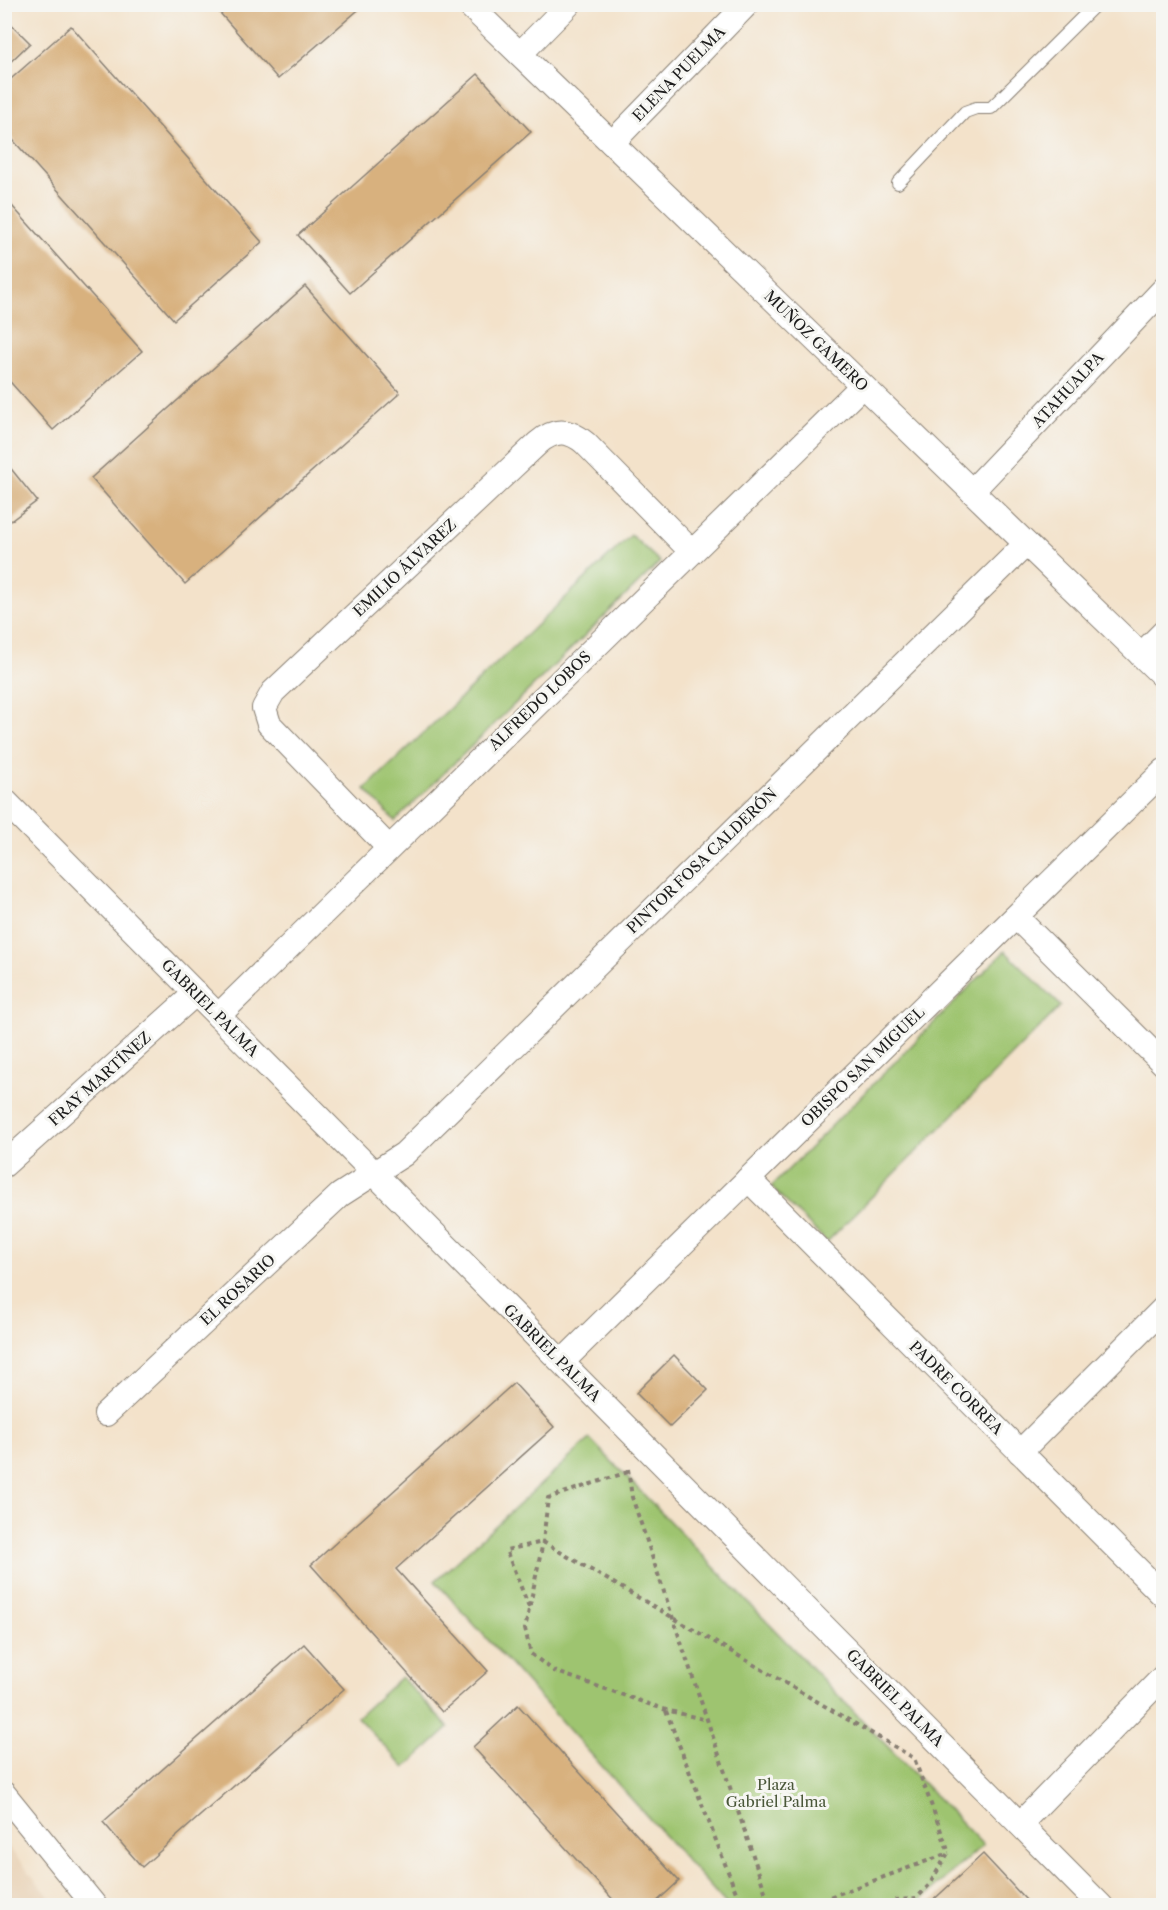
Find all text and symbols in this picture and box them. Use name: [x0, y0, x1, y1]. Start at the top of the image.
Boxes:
street label: ELENA PUELMA: [628, 21, 730, 125]
street label: MUÑOZ GAMERO: [760, 286, 872, 395]
street label: ATAHUALPA: [1027, 347, 1108, 432]
street label: EMILIO ÁLVAREZ: [349, 515, 460, 620]
street label: ALFREDO LOBOS: [484, 647, 595, 755]
street label: PINTOR FOSA CALDERÓN: [623, 784, 781, 937]
street label: GABRIEL PALMA: [158, 955, 264, 1061]
street label: OBISPO SAN MIGUEL: [797, 1003, 929, 1131]
street label: FRAY MARTÍNEZ: [44, 1028, 155, 1130]
street label: EL ROSARIO: [196, 1250, 279, 1329]
street label: GABRIEL PALMA: [500, 1300, 606, 1406]
street label: PADRE CORREA: [906, 1337, 1008, 1439]
street label: GABRIEL PALMA: [843, 1645, 949, 1751]
park label: Plaza Gabriel Palma: [726, 1775, 826, 1811]

